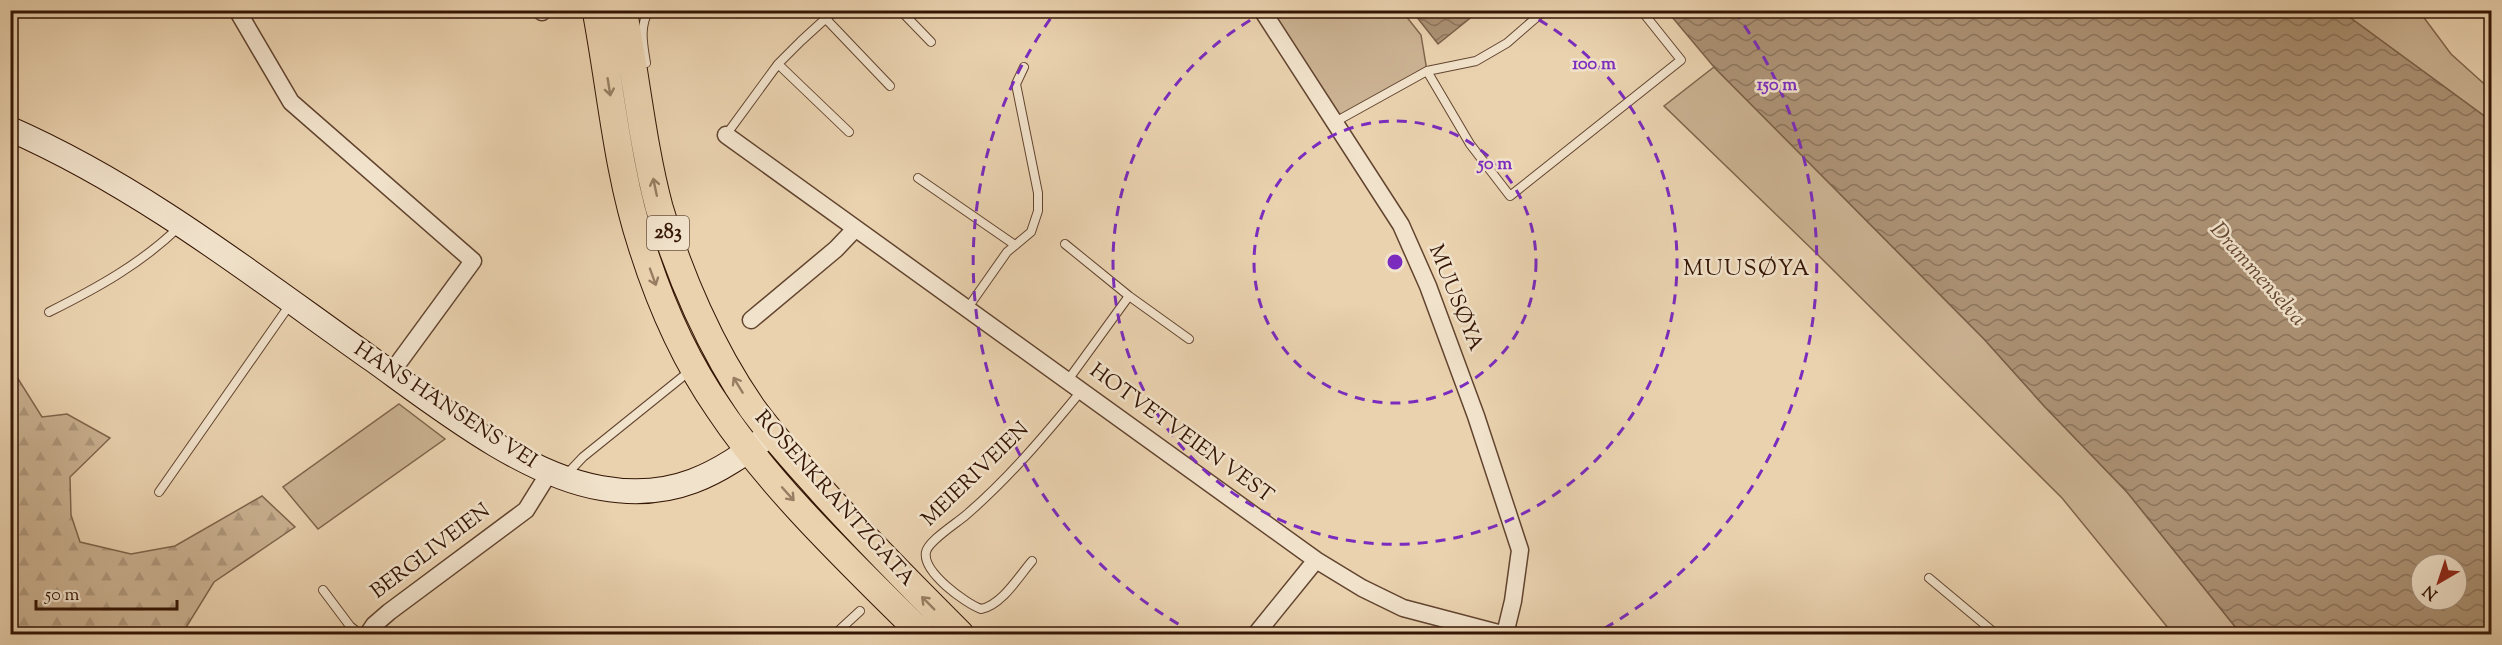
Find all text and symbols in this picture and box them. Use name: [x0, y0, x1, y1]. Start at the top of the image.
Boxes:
text: 100 m: [1572, 52, 1616, 78]
text: 150 m: [1757, 73, 1797, 99]
one-way arrow: [604, 77, 615, 97]
text: 50 m: [1476, 152, 1512, 178]
one-way arrow: [649, 177, 660, 197]
road number: 283: [647, 216, 689, 250]
water label: Drammenselva: [2201, 216, 2313, 334]
street label: MUUSØYA: [1420, 240, 1490, 356]
centre of rings: [1385, 252, 1405, 272]
district label: MUUSØYA: [1683, 254, 1811, 286]
one-way arrow: [649, 267, 660, 286]
street label: HANS HANSENS VEI: [347, 335, 543, 477]
street label: HOTVETVEIEN VEST: [1083, 357, 1279, 511]
one-way arrow: [732, 377, 744, 394]
street label: ROSENKRANTZGATA: [747, 404, 921, 594]
street label: MEIERIVEIEN: [915, 416, 1037, 534]
one-way arrow: [780, 486, 794, 501]
street label: BERGLIVEIEN: [365, 497, 497, 607]
north arrow: [2409, 552, 2469, 612]
scale bar: [36, 573, 177, 611]
text: N: [2419, 579, 2443, 605]
text: 50 m: [44, 583, 80, 609]
one-way arrow: [921, 595, 936, 610]

